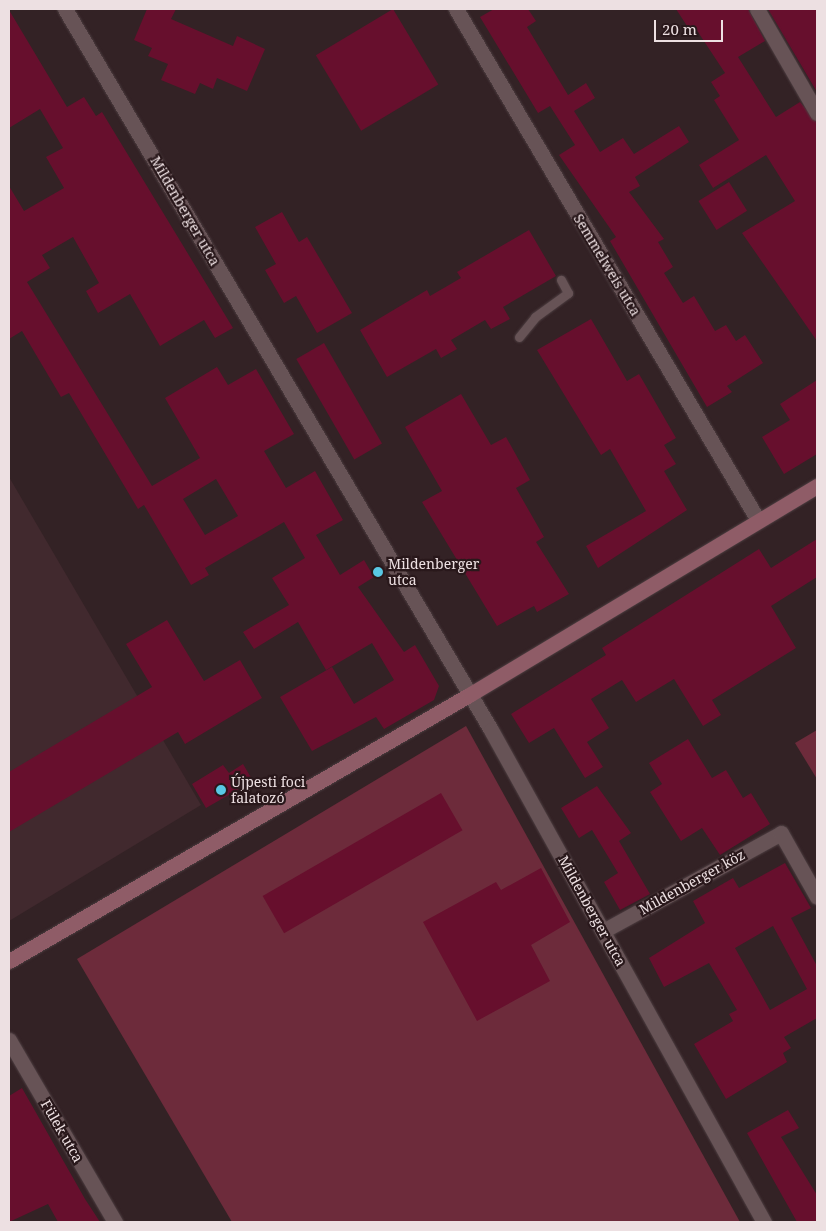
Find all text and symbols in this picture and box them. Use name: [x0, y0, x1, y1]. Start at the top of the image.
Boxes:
scale bar: [656, 10, 725, 42]
text: 20 m: [662, 19, 697, 39]
street label: Mildenberger utca: [147, 153, 223, 269]
street label: Semmelweis utca: [570, 211, 644, 319]
place label: Mildenberger utca: [388, 556, 479, 588]
marker: Mildenberger utca: [372, 566, 384, 578]
place label: Újpesti foci falatozó: [231, 774, 305, 806]
marker: Újpesti foci falatozó: [215, 784, 227, 796]
street label: Mildenberger köz: [636, 846, 748, 918]
street label: Mildenberger utca: [555, 853, 629, 969]
street label: Fülek utca: [37, 1097, 87, 1165]

